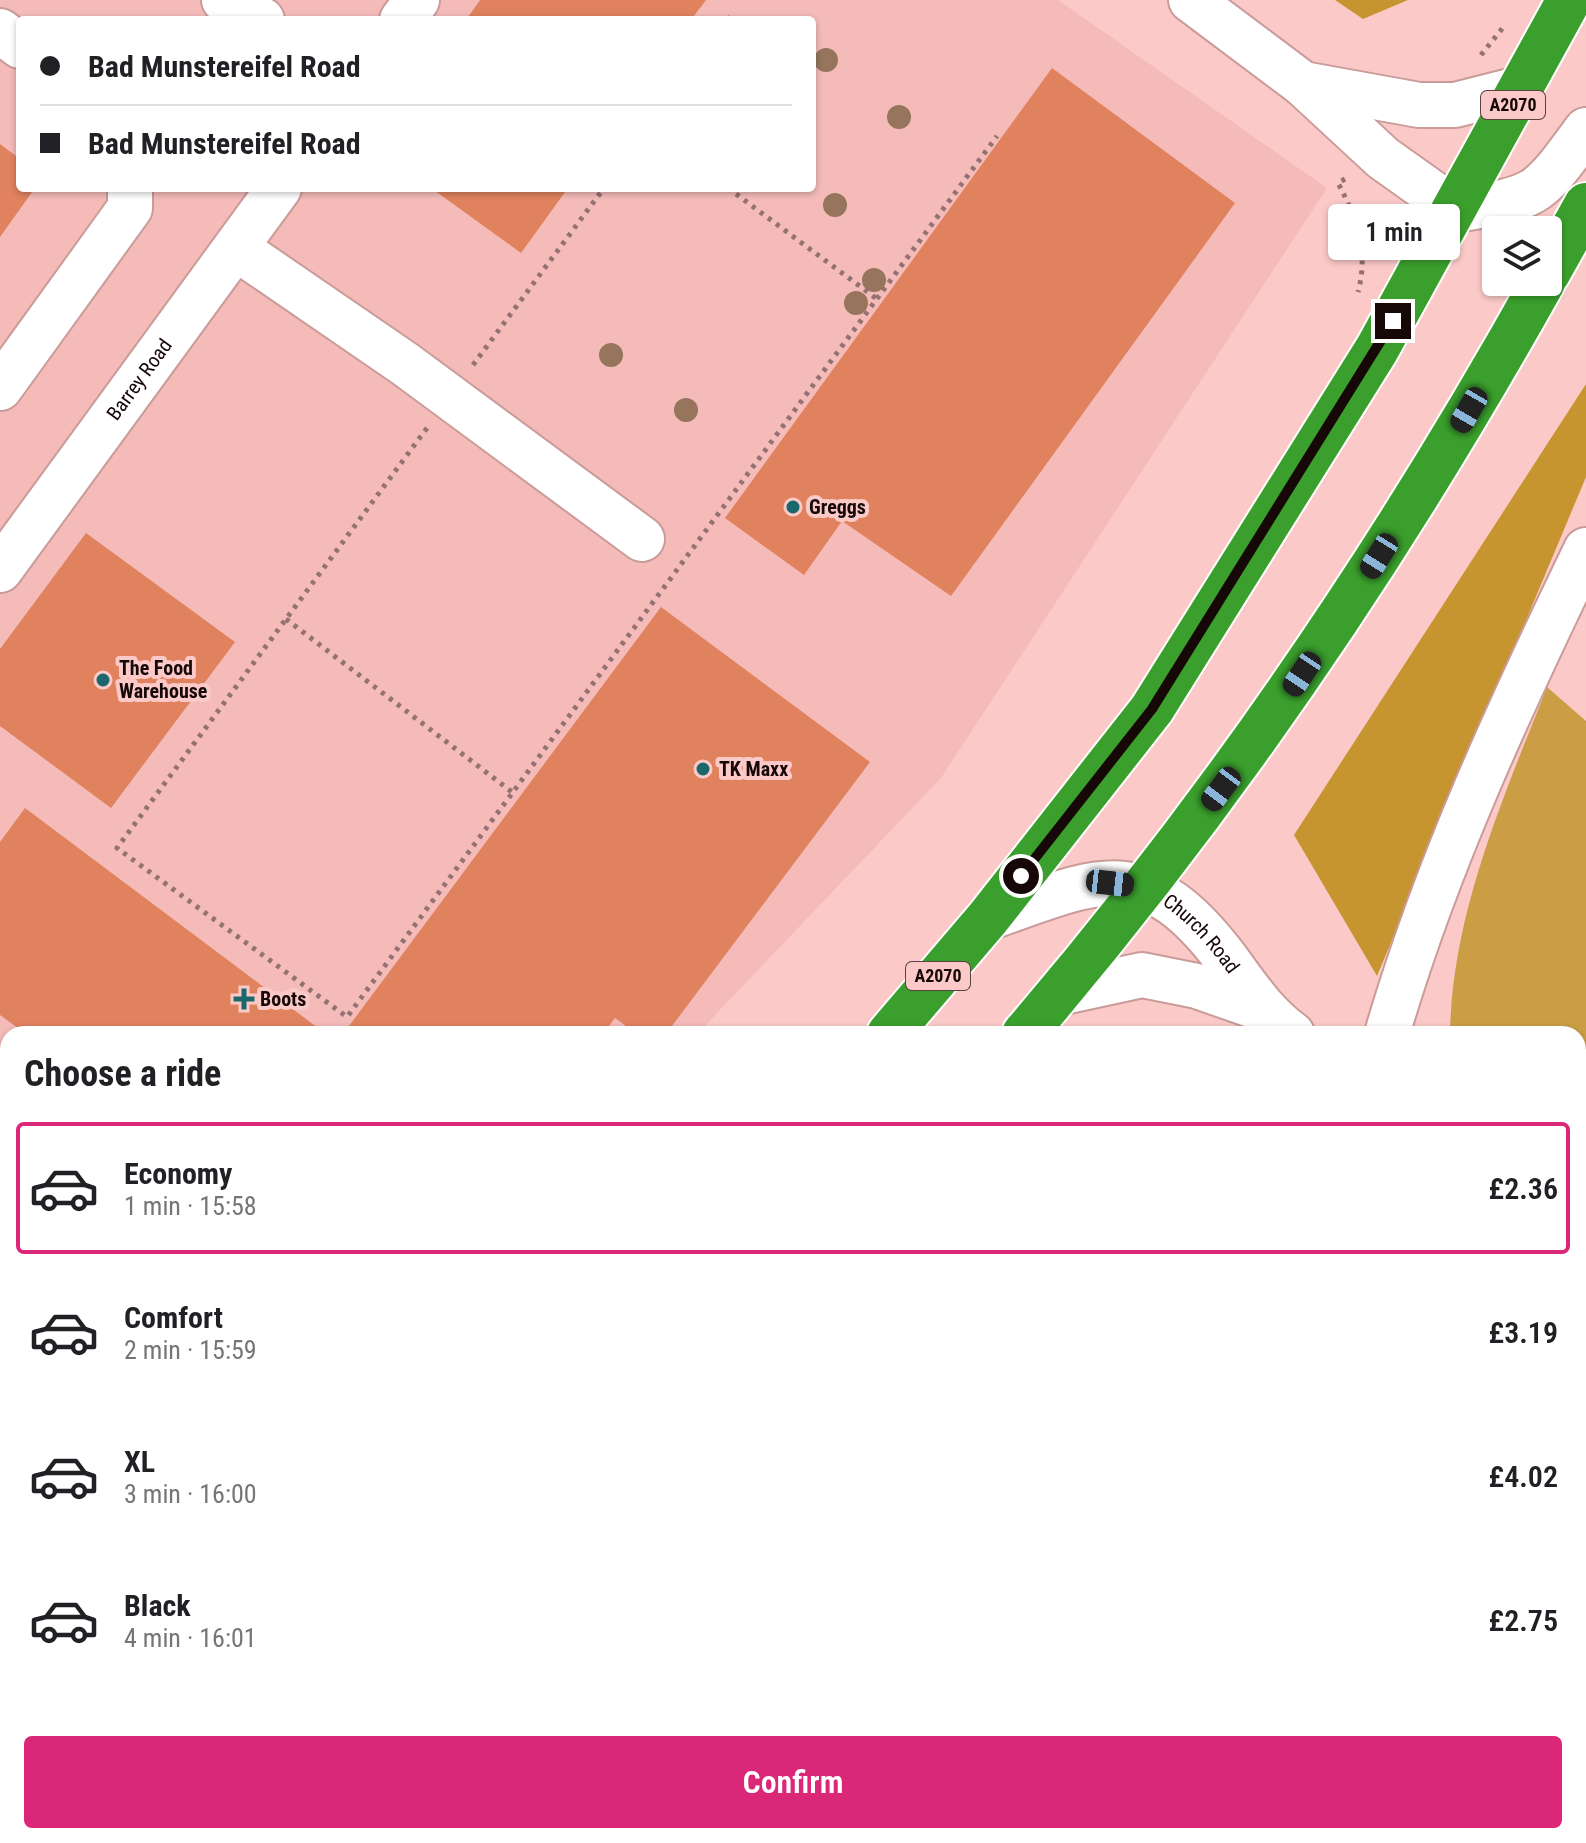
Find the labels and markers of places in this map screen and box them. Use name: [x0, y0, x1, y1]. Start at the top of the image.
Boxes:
place label: Greggs: [809, 495, 866, 519]
marker: Greggs: [784, 498, 802, 516]
place label: The Food Warehouse: [119, 656, 207, 703]
marker: The Food Warehouse: [94, 671, 112, 689]
place label: TK Maxx: [719, 757, 788, 781]
marker: TK Maxx: [694, 760, 712, 778]
place label: Boots: [260, 987, 306, 1011]
marker: Boots: [235, 990, 253, 1008]

